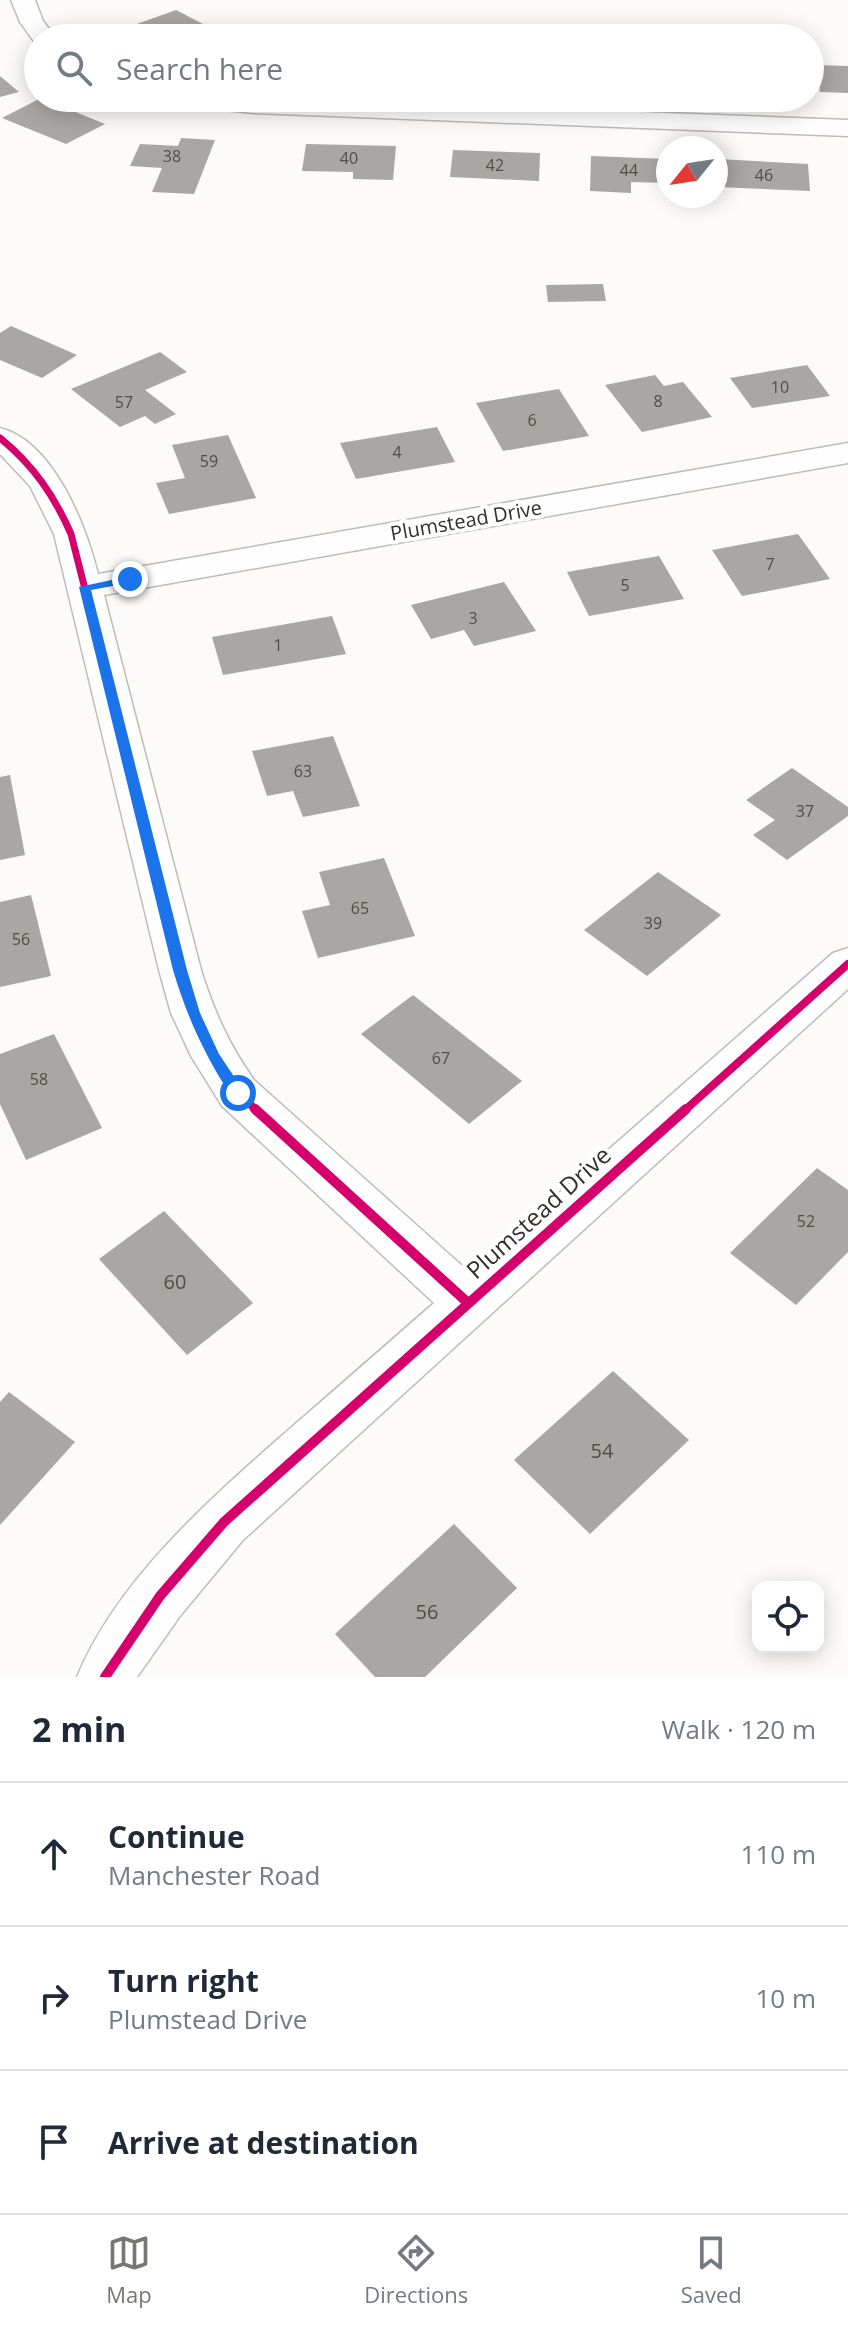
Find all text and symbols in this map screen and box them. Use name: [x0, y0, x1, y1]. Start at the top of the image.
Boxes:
search box: [24, 24, 824, 112]
icon: search: [52, 46, 96, 90]
text: Search here: [116, 48, 283, 89]
north arrow: [656, 136, 728, 208]
house number: 38: [163, 145, 181, 167]
house number: 40: [340, 147, 358, 169]
house number: 42: [486, 154, 504, 176]
house number: 44: [620, 159, 638, 181]
house number: 46: [755, 164, 773, 186]
house number: 10: [771, 376, 789, 398]
house number: 8: [653, 390, 663, 412]
house number: 57: [115, 391, 133, 413]
house number: 6: [527, 409, 537, 431]
house number: 4: [392, 441, 402, 463]
house number: 59: [200, 450, 218, 472]
street label: Plumstead Drive: [388, 493, 544, 547]
house number: 7: [765, 553, 775, 575]
route end: [112, 561, 148, 597]
house number: 5: [620, 574, 630, 596]
house number: 3: [468, 607, 478, 629]
house number: 1: [273, 634, 283, 656]
house number: 63: [294, 760, 312, 782]
house number: 37: [796, 800, 814, 822]
house number: 65: [351, 897, 369, 919]
house number: 39: [644, 912, 662, 934]
house number: 56: [12, 928, 30, 950]
house number: 67: [432, 1047, 450, 1069]
house number: 58: [30, 1068, 48, 1090]
route start: [220, 1075, 256, 1111]
street label: Plumstead Drive: [459, 1138, 617, 1286]
house number: 52: [797, 1210, 815, 1232]
house number: 60: [164, 1268, 186, 1295]
house number: 54: [591, 1437, 614, 1464]
map controls: [752, 1581, 824, 1653]
button: locate: [752, 1581, 824, 1653]
house number: 56: [416, 1598, 438, 1625]
text: 2 min: [32, 1706, 126, 1752]
text: Walk · 120 m: [662, 1711, 816, 1747]
text: Continue: [108, 1816, 245, 1857]
icon: ahead: [32, 1832, 76, 1876]
text: 110 m: [741, 1836, 816, 1872]
text: Manchester Road: [108, 1857, 320, 1893]
text: Turn right: [108, 1960, 259, 2001]
icon: right: [32, 1976, 76, 2020]
text: 10 m: [755, 1980, 816, 2016]
text: Plumstead Drive: [108, 2001, 307, 2037]
icon: arrive: [32, 2120, 76, 2164]
text: Arrive at destination: [108, 2122, 419, 2163]
tab: Map: [106, 2231, 152, 2309]
tab: Directions: [364, 2231, 468, 2309]
tab: Saved: [681, 2231, 742, 2309]

